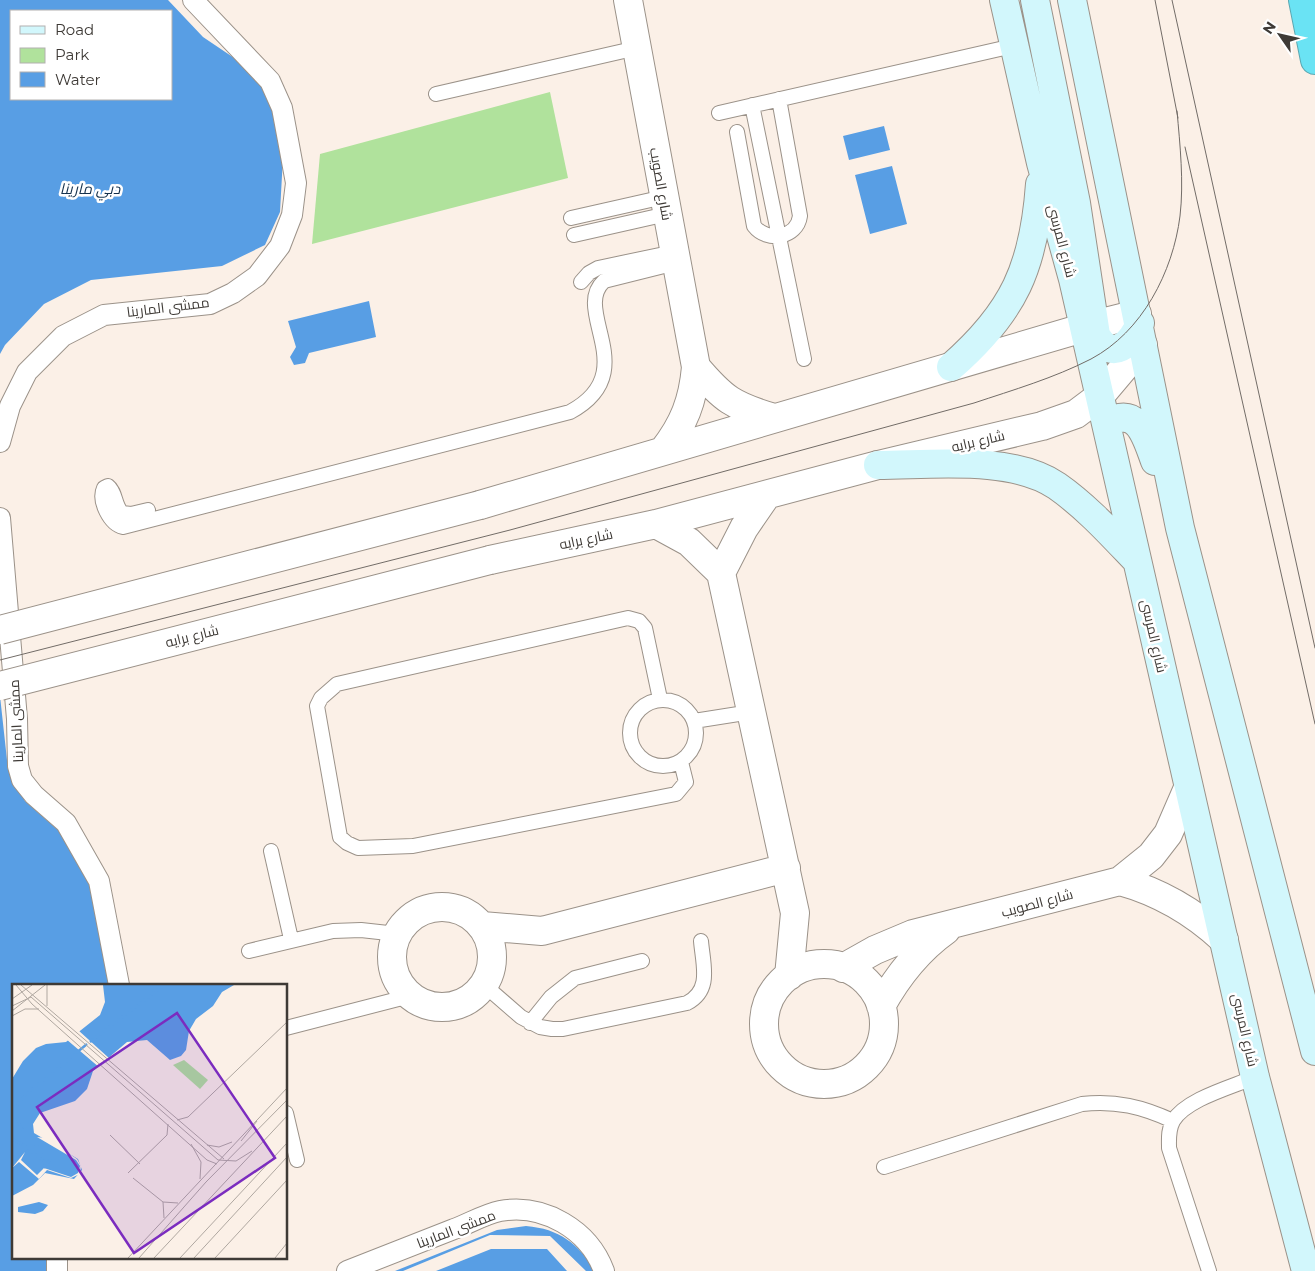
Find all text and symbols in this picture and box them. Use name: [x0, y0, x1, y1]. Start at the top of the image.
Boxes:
legend: [10, 10, 172, 100]
north arrow: [1255, 10, 1305, 60]
text: N: [1259, 18, 1280, 37]
text: Road: [55, 20, 94, 39]
text: Park: [55, 45, 89, 64]
text: Water: [55, 70, 101, 89]
street label: شارع الصويب: [646, 146, 676, 222]
water label: دبي مارينا: [60, 179, 121, 201]
street label: شارع المرسى: [1044, 203, 1080, 279]
street label: ممشى المارينا: [126, 293, 210, 321]
street label: شارع برايه: [950, 426, 1006, 456]
street label: شارع برايه: [558, 525, 614, 553]
street label: شارع المرسى: [1137, 598, 1171, 674]
street label: شارع برايه: [163, 621, 221, 651]
street label: ممشى المارينا: [5, 679, 27, 763]
street label: شارع الصويب: [999, 885, 1075, 921]
inset map: [12, 984, 288, 1258]
street label: شارع المرسى: [1228, 992, 1262, 1068]
street label: ممشى المارينا: [414, 1206, 498, 1252]

